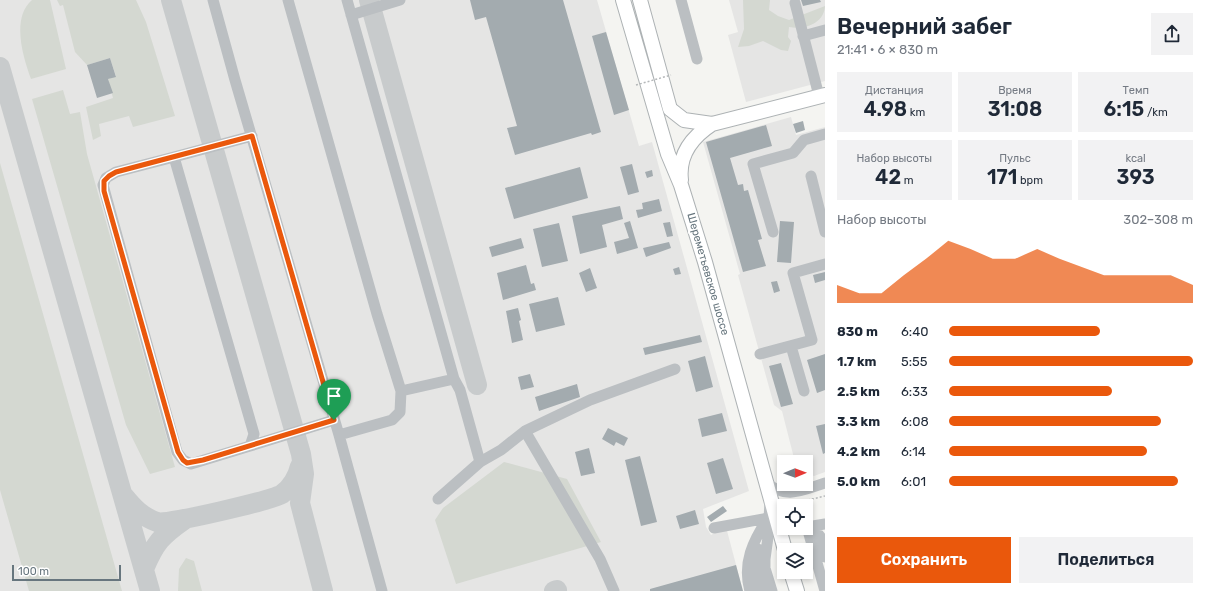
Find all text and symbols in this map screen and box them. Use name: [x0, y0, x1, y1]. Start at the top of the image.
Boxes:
text: Вечерний забег: [837, 13, 1012, 40]
button: share: [1151, 13, 1193, 55]
text: 21:41 · 6 × 830 m: [837, 42, 938, 57]
text: Дистанция: [865, 84, 924, 97]
text: Время: [998, 84, 1032, 97]
text: Темп: [1122, 84, 1149, 97]
text: 4.98: [863, 97, 907, 121]
text: 31:08: [988, 97, 1042, 121]
text: 6:15: [1104, 97, 1144, 121]
text: km: [907, 106, 925, 119]
text: /km: [1144, 106, 1168, 119]
text: Набор высоты: [857, 152, 932, 165]
text: Пульс: [999, 152, 1031, 165]
text: kcal: [1126, 152, 1146, 165]
text: 42: [875, 165, 901, 189]
text: 171: [987, 165, 1017, 189]
text: 393: [1117, 165, 1155, 189]
text: m: [901, 174, 914, 187]
text: bpm: [1017, 174, 1043, 187]
street label: Шереметьевское шоссе: [684, 211, 732, 337]
text: Набор высоты: [837, 212, 926, 227]
text: 302–308 m: [1123, 212, 1193, 227]
text: 830 m: [837, 324, 878, 339]
text: 6:40: [901, 324, 929, 339]
text: 1.7 km: [837, 354, 877, 369]
text: 5:55: [901, 354, 928, 369]
pin: [317, 379, 351, 420]
text: 2.5 km: [837, 384, 880, 399]
text: 6:33: [901, 384, 928, 399]
icon: arrive: [323, 385, 345, 407]
text: 3.3 km: [837, 414, 880, 429]
text: 6:08: [901, 414, 929, 429]
text: 4.2 km: [837, 444, 880, 459]
text: 6:14: [901, 444, 926, 459]
north arrow: [777, 455, 813, 491]
map controls: [777, 455, 813, 579]
text: 5.0 km: [837, 474, 880, 489]
text: 6:01: [901, 474, 926, 489]
button: locate: [777, 499, 813, 535]
button: Сохранить: [837, 537, 1011, 583]
button: Поделиться: [1019, 537, 1193, 583]
button: layers: [777, 543, 813, 579]
scale bar: [12, 563, 121, 582]
text: 100 m: [18, 565, 49, 578]

